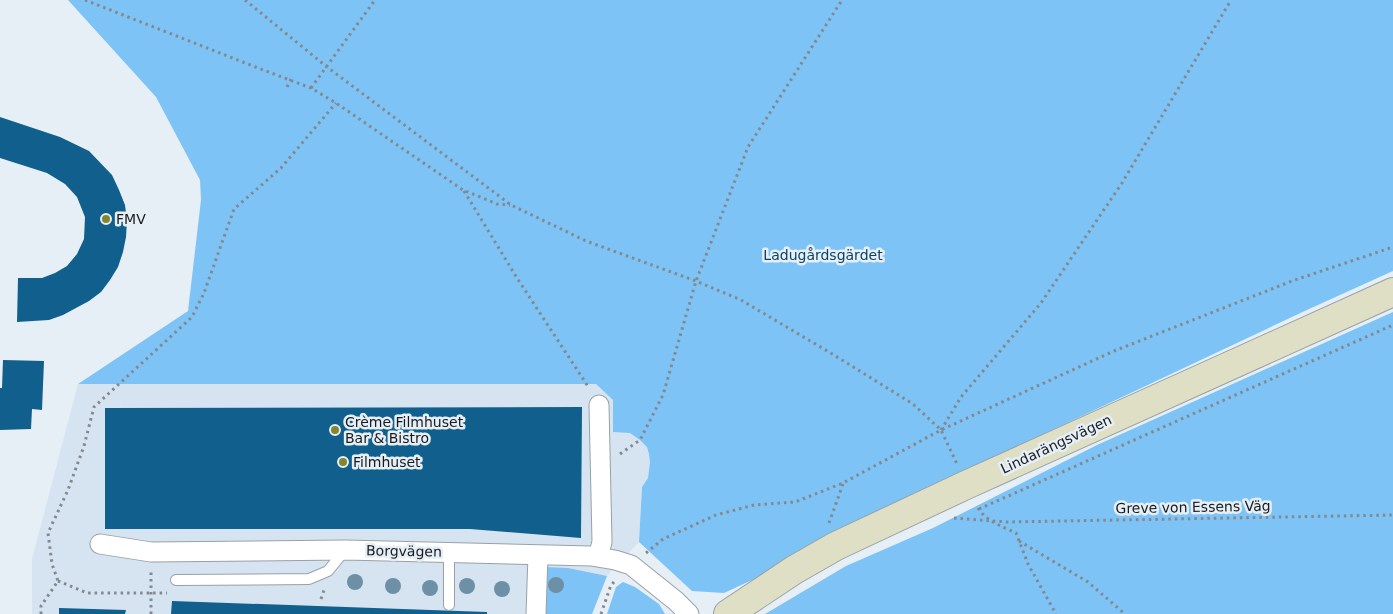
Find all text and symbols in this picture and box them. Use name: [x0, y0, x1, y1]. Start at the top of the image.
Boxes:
place label: FMV: [116, 211, 146, 227]
marker: FMV: [100, 213, 112, 225]
park label: Ladugårdsgärdet: [763, 247, 883, 263]
street label: Lindarängsvägen: [998, 411, 1114, 477]
place label: Crème Filmhuset Bar & Bistro: [345, 414, 464, 446]
marker: Crème Filmhuset Bar & Bistro: [329, 424, 341, 436]
place label: Filmhuset: [353, 454, 421, 470]
marker: Filmhuset: [337, 456, 349, 468]
street label: Greve von Essens Väg: [1115, 498, 1271, 516]
street label: Borgvägen: [366, 542, 442, 560]

